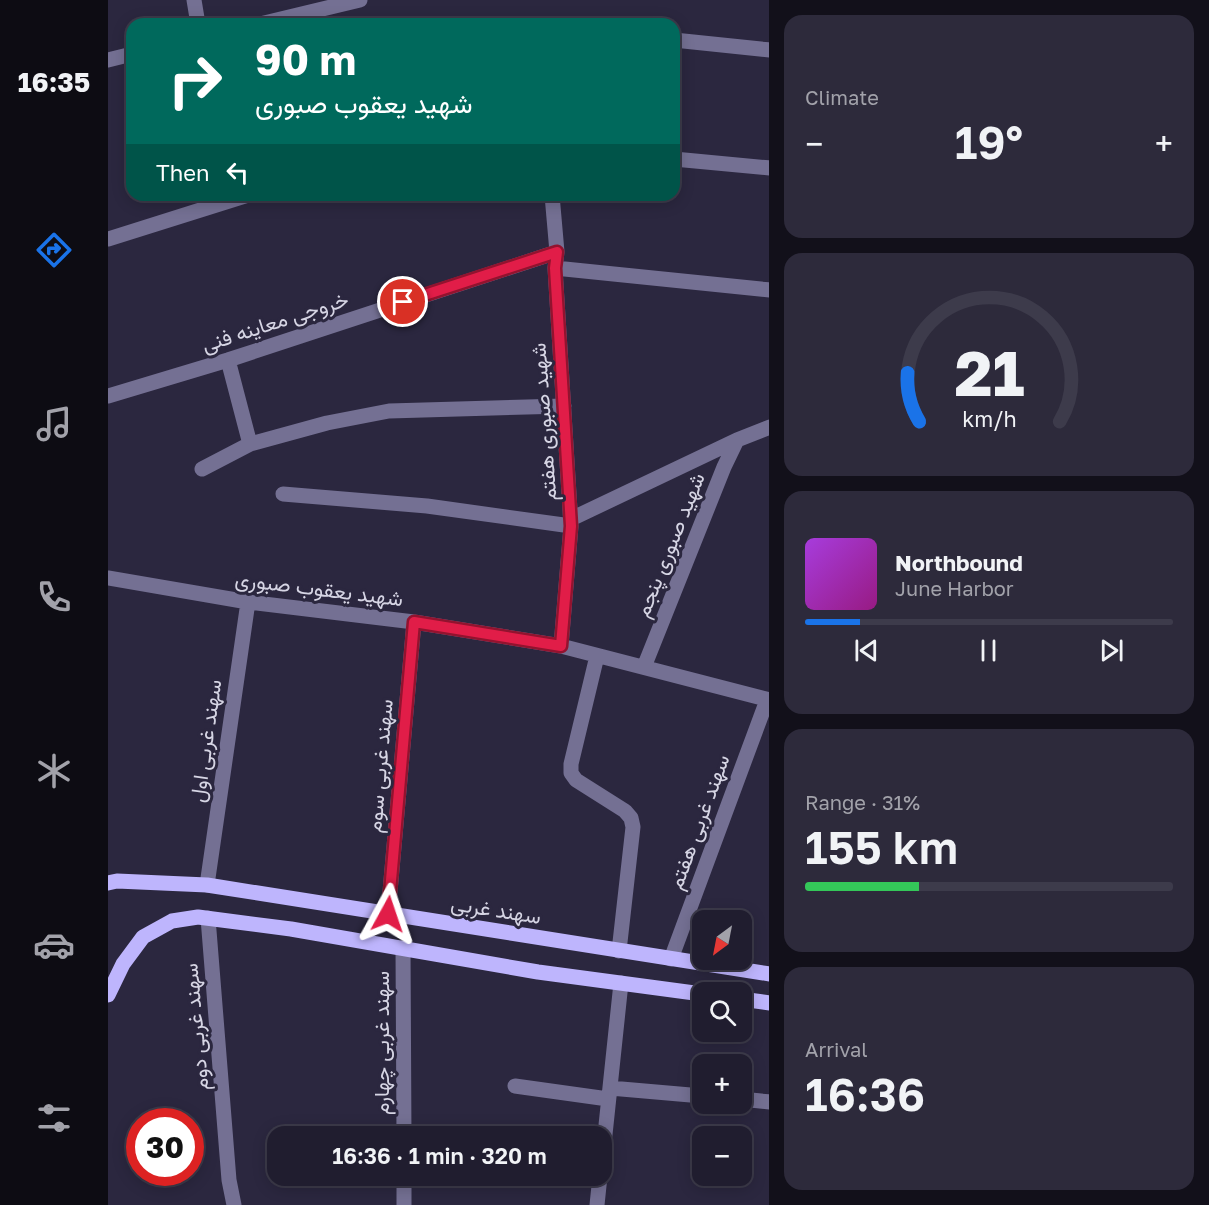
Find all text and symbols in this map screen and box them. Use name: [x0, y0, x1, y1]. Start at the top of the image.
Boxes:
text: 90 m: [255, 34, 356, 84]
icon: right: [156, 42, 234, 120]
text: 16:35: [18, 66, 90, 98]
text: Climate: [805, 85, 879, 109]
text: شهید یعقوب صبوری: [255, 87, 473, 119]
text: 19°: [955, 115, 1023, 169]
text: −: [805, 124, 823, 163]
text: +: [1155, 124, 1173, 163]
icon: left: [221, 156, 254, 189]
text: Then: [156, 159, 209, 186]
icon: directions: [33, 229, 75, 271]
pin: [377, 276, 428, 327]
street label: خروجی معاینه فنی: [198, 285, 352, 358]
icon: arrive: [386, 285, 419, 318]
text: 21: [954, 335, 1024, 410]
street label: شهید صبوری هفتم: [525, 342, 563, 502]
icon: music: [33, 403, 75, 445]
text: km/h: [962, 406, 1016, 432]
street label: شهید صبوری پنجم: [628, 468, 712, 622]
text: Northbound: [895, 549, 1023, 576]
street label: شهید یعقوب صبوری: [233, 565, 405, 612]
icon: phone: [33, 576, 75, 618]
text: June Harbor: [895, 576, 1014, 600]
icon: previous: [850, 634, 883, 667]
icon: pause: [972, 634, 1005, 667]
icon: next: [1095, 634, 1128, 667]
street label: سهند غربی اول: [184, 678, 227, 804]
street label: سهند غربی سوم: [360, 698, 400, 834]
icon: climate: [33, 750, 75, 792]
street label: سهند غربی هفتم: [662, 751, 736, 893]
text: Range · 31%: [805, 790, 920, 814]
text: 155 km: [805, 820, 958, 874]
position arrow: [356, 882, 420, 946]
street label: سهند غربی: [449, 889, 543, 930]
north arrow: [692, 910, 752, 970]
map controls: [692, 910, 752, 1186]
icon: car: [33, 924, 75, 966]
street label: سهند غربی دوم: [176, 962, 216, 1092]
street label: سهند غربی چهارم: [368, 971, 396, 1115]
button: search: [692, 982, 752, 1042]
text: Arrival: [805, 1037, 868, 1061]
button: +: [692, 1054, 752, 1114]
text: 16:36: [805, 1067, 925, 1121]
icon: filters: [33, 1097, 75, 1139]
speed limit sign: 30: [126, 1108, 204, 1186]
button: −: [692, 1126, 752, 1186]
text: 16:36 · 1 min · 320 m: [332, 1142, 547, 1169]

